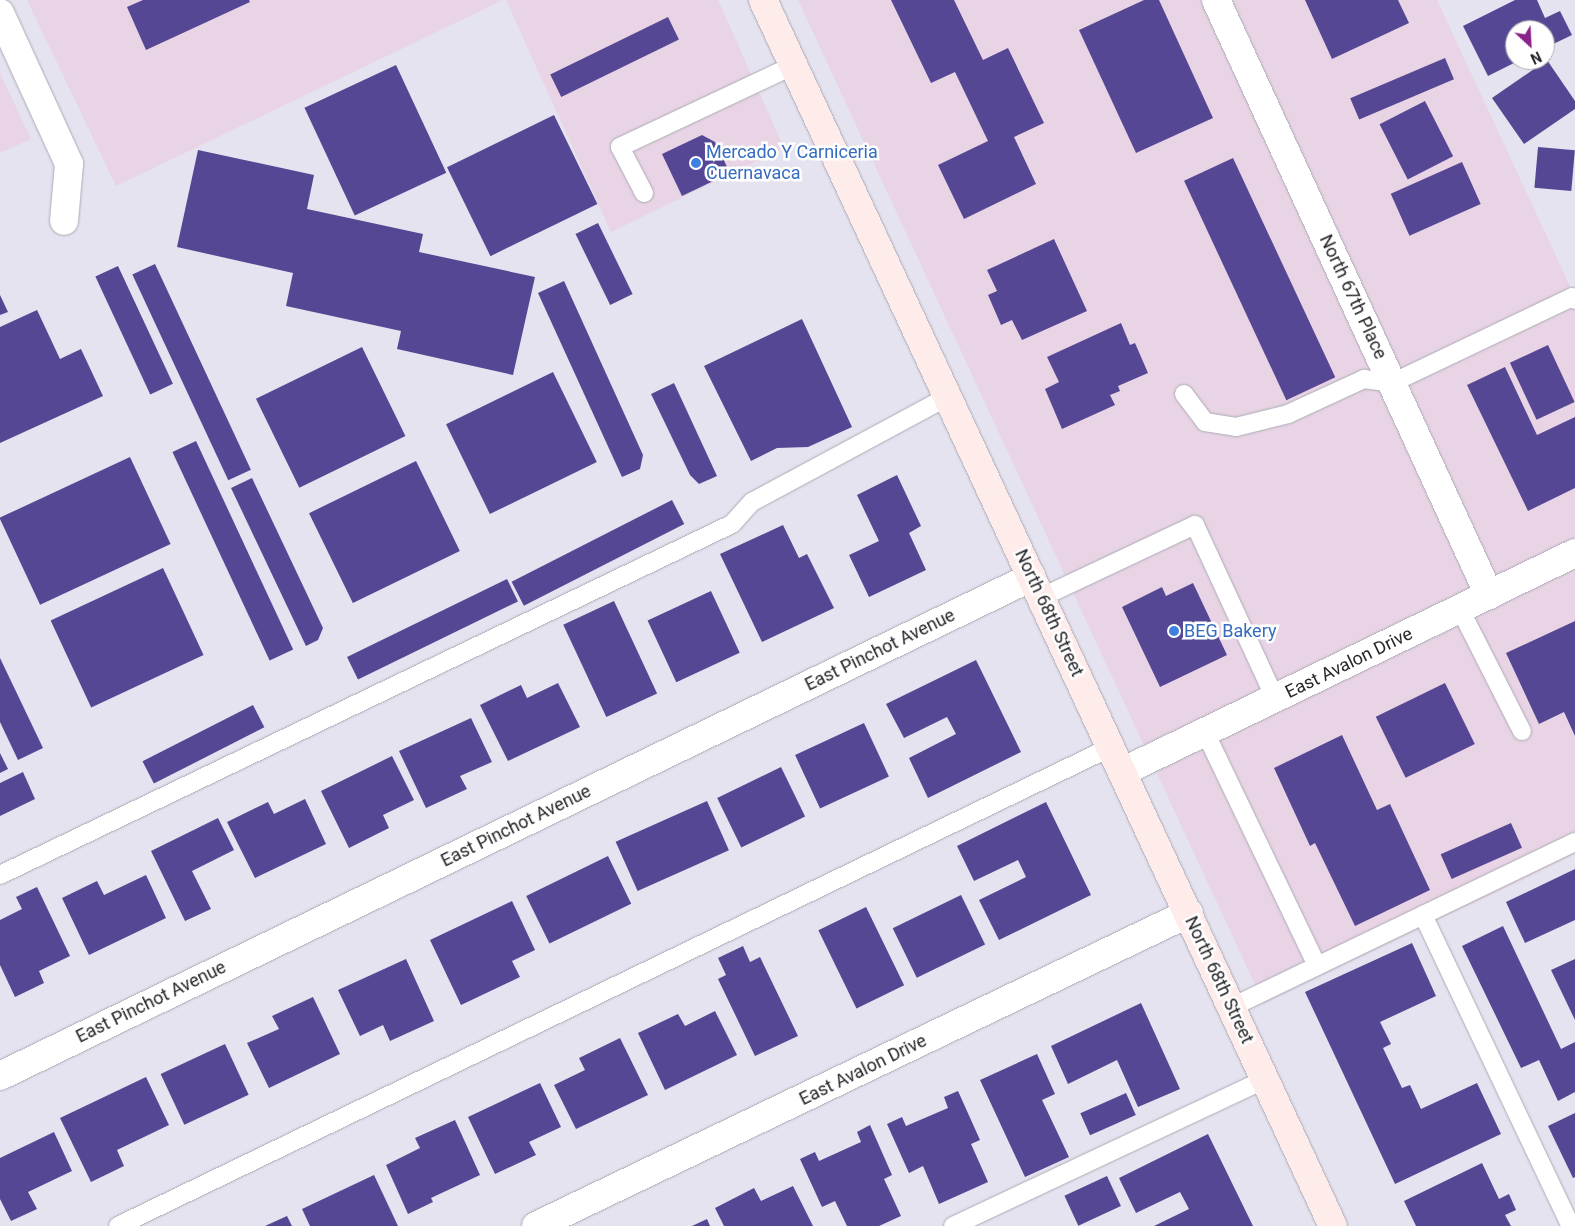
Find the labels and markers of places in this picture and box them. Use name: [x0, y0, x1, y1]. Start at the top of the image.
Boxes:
place label: Mercado Y Carniceria Cuernavaca: [706, 142, 878, 184]
marker: Mercado Y Carniceria Cuernavaca: [690, 157, 702, 169]
place label: BEG Bakery: [1184, 620, 1276, 642]
marker: BEG Bakery: [1168, 625, 1180, 637]

